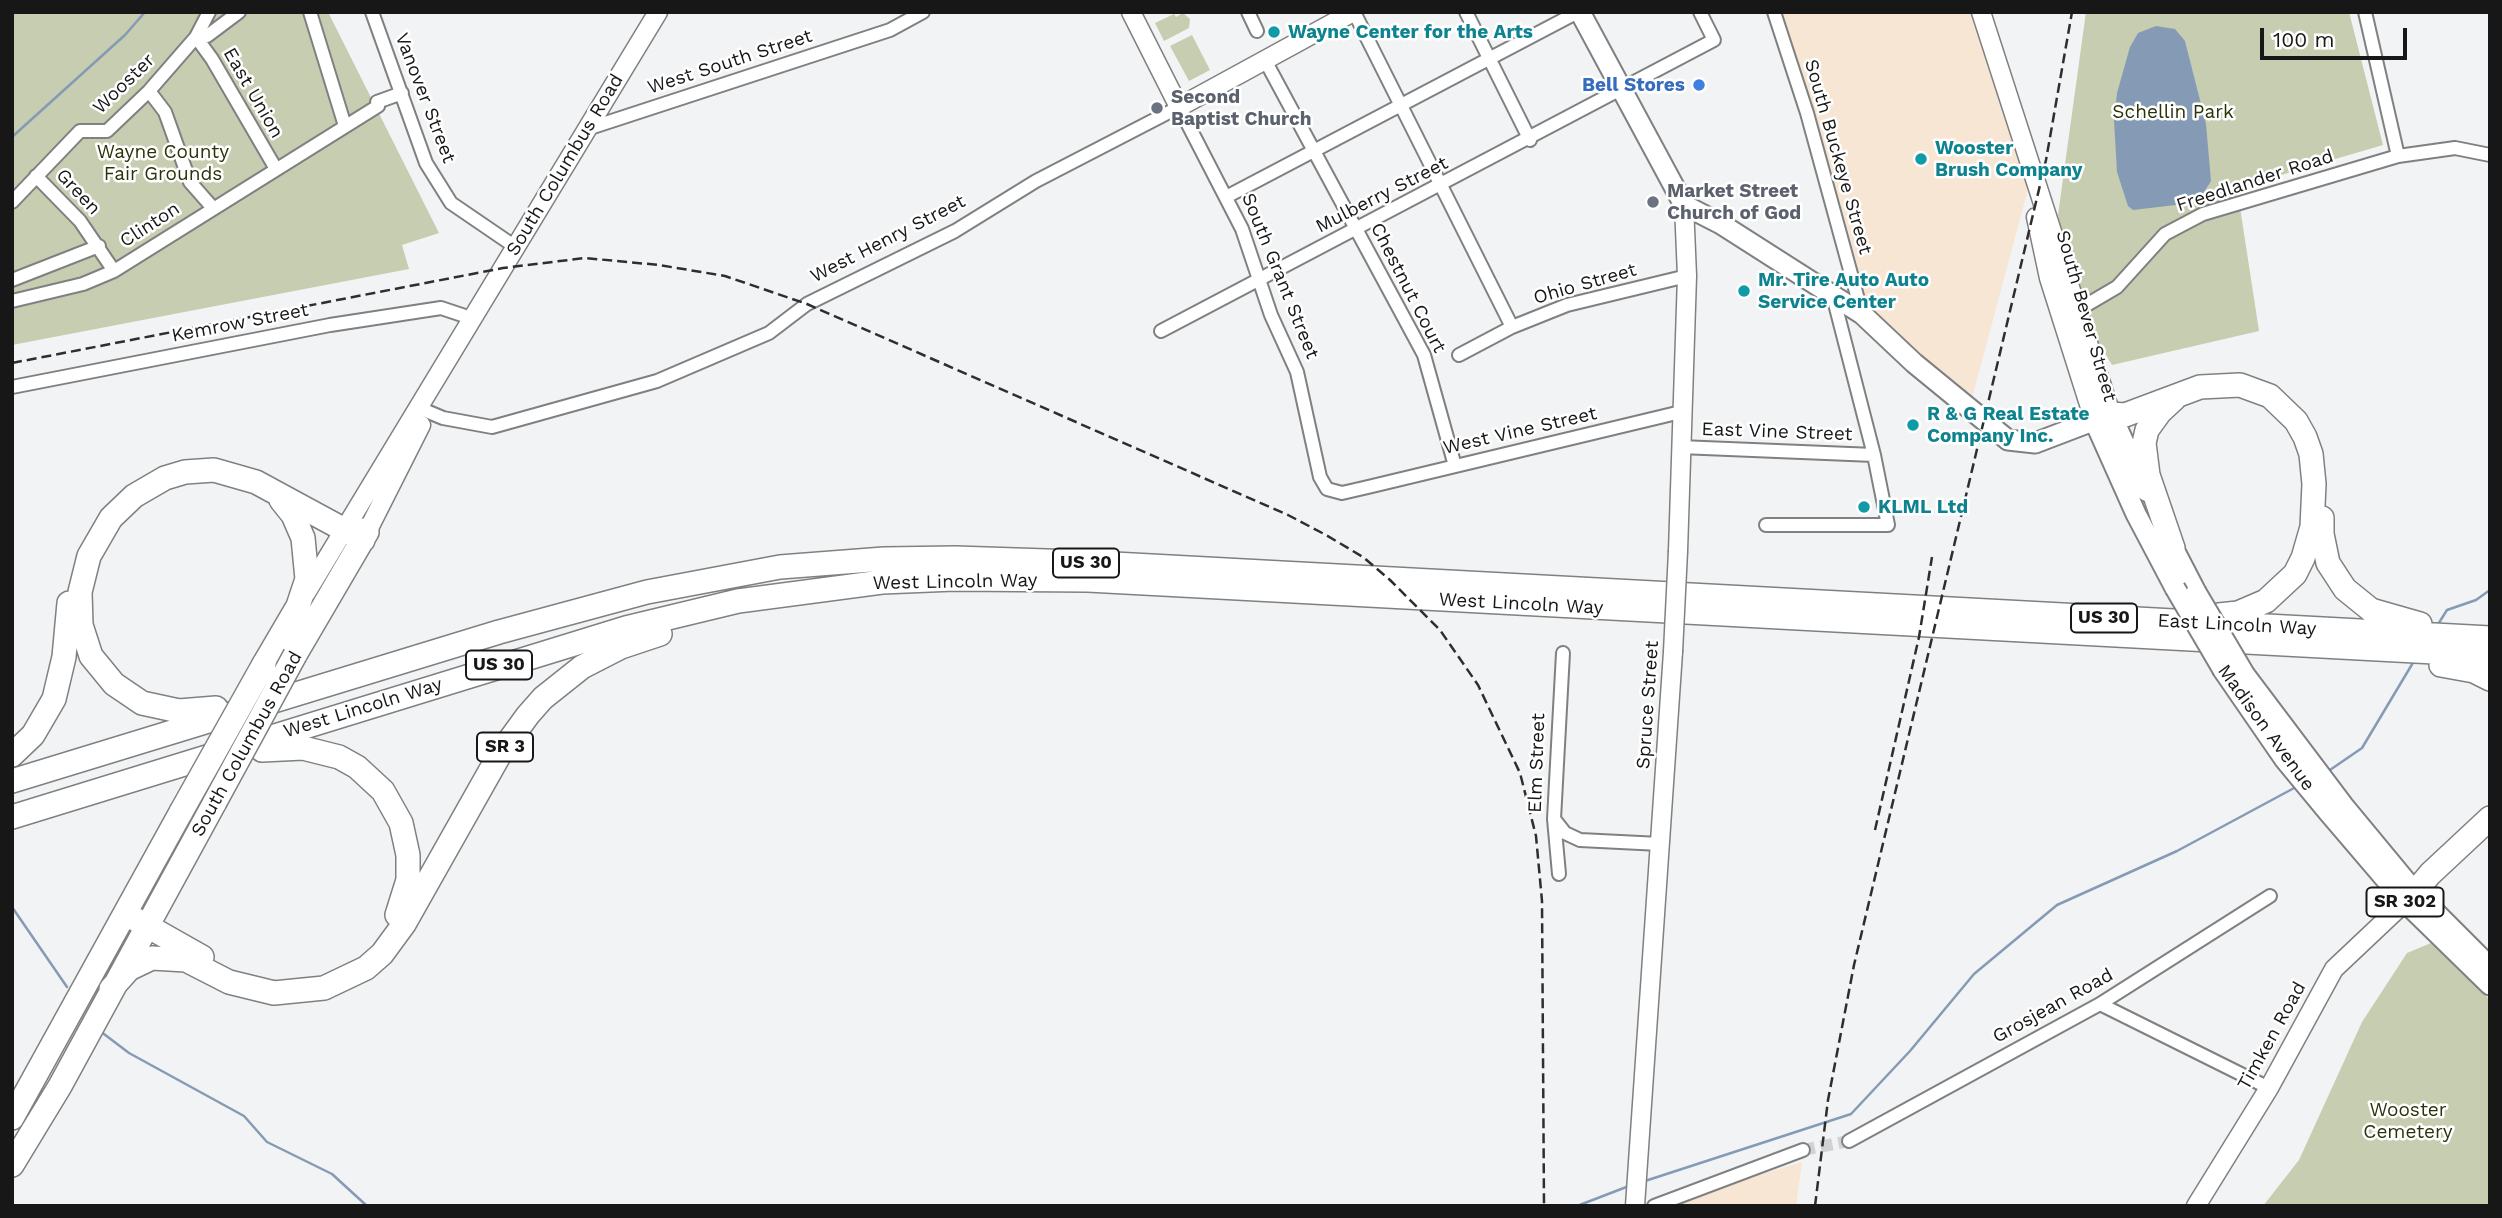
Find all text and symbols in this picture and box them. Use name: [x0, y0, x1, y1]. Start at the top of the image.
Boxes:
scale bar: [2264, 14, 2411, 58]
place label: Wayne Center for the Arts: [1288, 21, 1533, 43]
marker: Wayne Center for the Arts: [1266, 24, 1282, 40]
street label: West South Street: [645, 25, 815, 99]
text: 100 m: [2273, 27, 2335, 52]
street label: Vanover Street: [390, 30, 460, 166]
street label: East Union: [218, 44, 288, 142]
street label: Wooster: [88, 49, 160, 119]
street label: South Buckeye Street: [1799, 57, 1877, 257]
street label: South Columbus Road: [502, 70, 628, 260]
place label: Bell Stores: [1582, 74, 1685, 96]
marker: Bell Stores: [1691, 77, 1707, 93]
place label: Second Baptist Church: [1171, 86, 1312, 130]
marker: Second Baptist Church: [1149, 100, 1165, 116]
park label: Schellin Park: [2112, 101, 2234, 123]
place label: Wooster Brush Company: [1935, 137, 2082, 181]
park label: Wayne County Fair Grounds: [97, 141, 229, 185]
street label: Freedlander Road: [2174, 145, 2336, 217]
marker: Wooster Brush Company: [1913, 151, 1929, 167]
street label: Mulberry Street: [1312, 152, 1452, 238]
street label: Green: [51, 164, 105, 220]
place label: Market Street Church of God: [1667, 180, 1801, 224]
street label: West Henry Street: [807, 190, 969, 288]
street label: South Grant Street: [1236, 190, 1324, 362]
marker: Market Street Church of God: [1645, 194, 1661, 210]
street label: Clinton: [116, 197, 184, 253]
street label: Chestnut Court: [1365, 219, 1451, 357]
street label: South Bever Street: [2051, 228, 2121, 404]
street label: Ohio Street: [1531, 258, 1639, 310]
place label: Mr. Tire Auto Auto Service Center: [1758, 269, 1929, 313]
marker: Mr. Tire Auto Auto Service Center: [1736, 283, 1752, 299]
street label: Kemrow Street: [170, 299, 310, 347]
street label: West Vine Street: [1441, 402, 1599, 460]
place label: R & G Real Estate Company Inc.: [1927, 403, 2090, 447]
marker: R & G Real Estate Company Inc.: [1905, 417, 1921, 433]
street label: East Vine Street: [1701, 418, 1853, 446]
place label: KLML Ltd: [1878, 496, 1968, 518]
marker: KLML Ltd: [1856, 499, 1872, 515]
road number: US 30: [1053, 548, 1119, 578]
street label: West Lincoln Way: [872, 569, 1038, 595]
street label: West Lincoln Way: [1438, 588, 1604, 620]
road number: US 30: [2071, 604, 2137, 632]
street label: East Lincoln Way: [2157, 609, 2317, 641]
street label: Spruce Street: [1632, 640, 1664, 770]
street label: South Columbus Road: [187, 647, 307, 841]
road number: US 30: [466, 650, 532, 680]
street label: Madison Avenue: [2212, 660, 2320, 796]
street label: West Lincoln Way: [281, 673, 445, 743]
street label: Elm Street: [1524, 713, 1550, 813]
road number: SR 3: [477, 732, 533, 762]
road number: SR 302: [2366, 888, 2444, 917]
street label: Grosjean Road: [1989, 964, 2117, 1048]
street label: Timken Road: [2233, 978, 2311, 1094]
park label: Wooster Cemetery: [2363, 1099, 2453, 1143]

